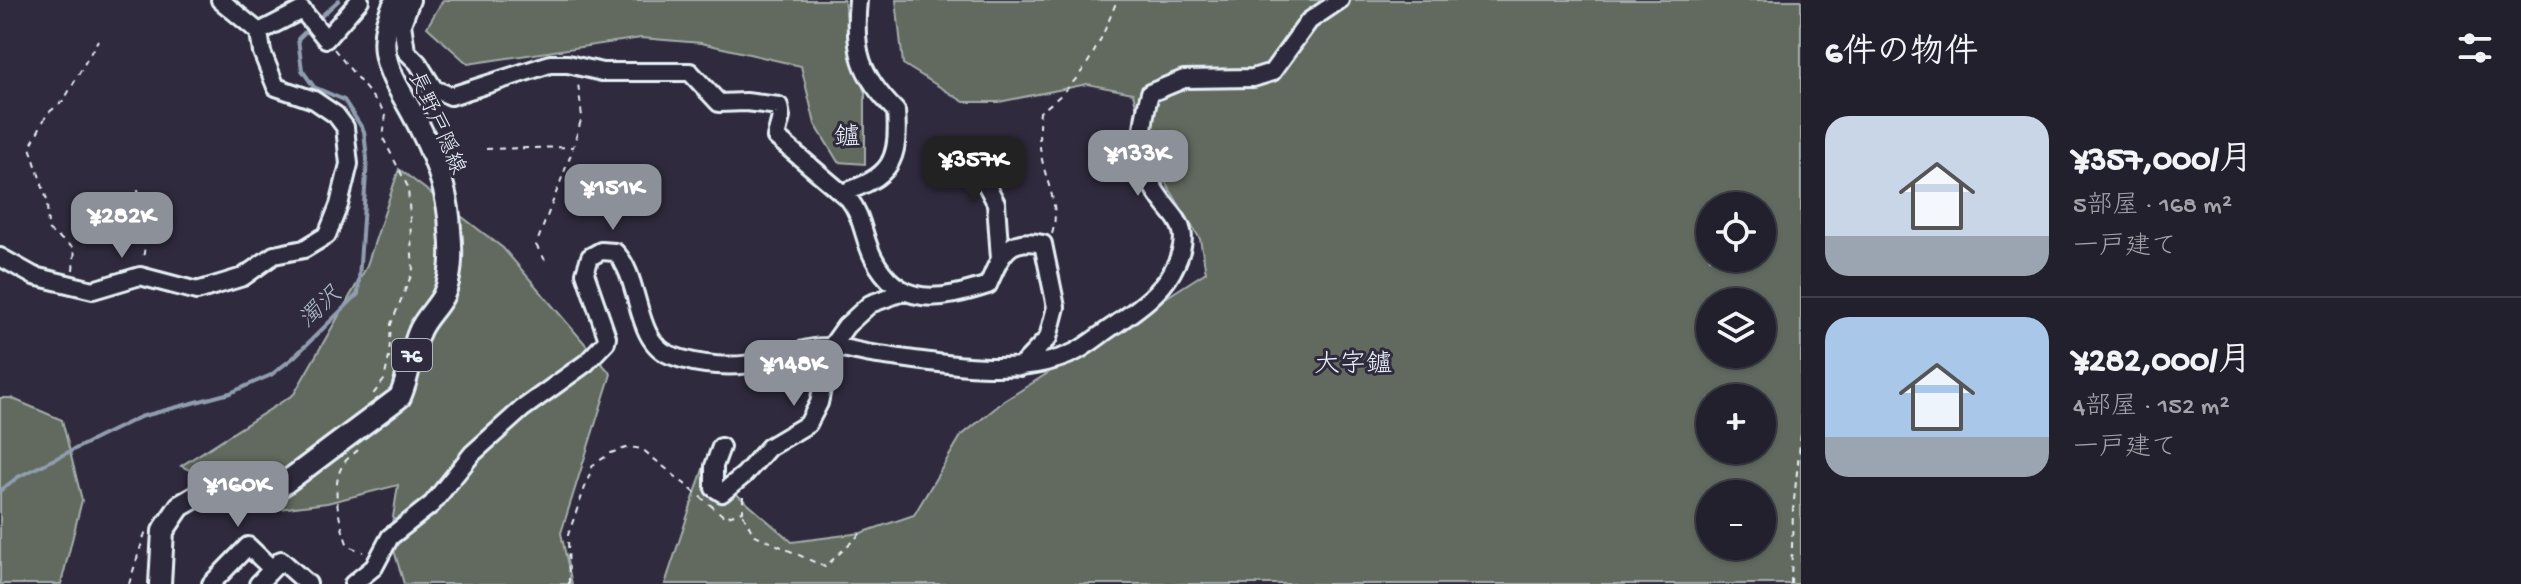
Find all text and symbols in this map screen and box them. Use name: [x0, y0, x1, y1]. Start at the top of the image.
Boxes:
icon: filters: [2453, 26, 2497, 70]
text: 6件の物件: [1825, 35, 1978, 75]
street label: 長野戸隠線: [401, 68, 471, 179]
district label: 鑪: [834, 123, 860, 155]
pin: ¥133K: [1082, 130, 1194, 198]
pin: ¥357K: [918, 136, 1030, 204]
text: ¥133K: [1106, 140, 1170, 171]
text: ¥357,000/月: [2073, 142, 2253, 182]
text: ¥357K: [940, 146, 1008, 177]
icon: home: [1889, 148, 1985, 244]
pin: ¥151K: [557, 164, 669, 232]
text: ¥151K: [582, 174, 644, 205]
pin: ¥282K: [66, 192, 178, 260]
map controls: [1696, 192, 1776, 560]
button: locate: [1696, 192, 1776, 272]
text: 5部屋 · 168 m²: [2073, 192, 2232, 223]
text: ¥282K: [89, 202, 155, 233]
text: 一戸建て: [2073, 233, 2177, 264]
water label: 濁沢: [294, 281, 350, 336]
button: layers: [1696, 288, 1776, 368]
road number: 76: [392, 339, 432, 371]
pin: ¥148K: [738, 340, 850, 408]
text: ¥282,000/月: [2073, 343, 2252, 383]
icon: home: [1889, 349, 1985, 445]
text: ¥148K: [762, 350, 826, 381]
district label: 大字鑪: [1314, 350, 1392, 382]
button: +: [1696, 384, 1776, 464]
text: 4部屋 · 152 m²: [2073, 393, 2230, 424]
text: 一戸建て: [2073, 434, 2177, 465]
pin: ¥160K: [182, 461, 294, 529]
text: ¥160K: [206, 471, 270, 502]
button: −: [1696, 480, 1776, 560]

